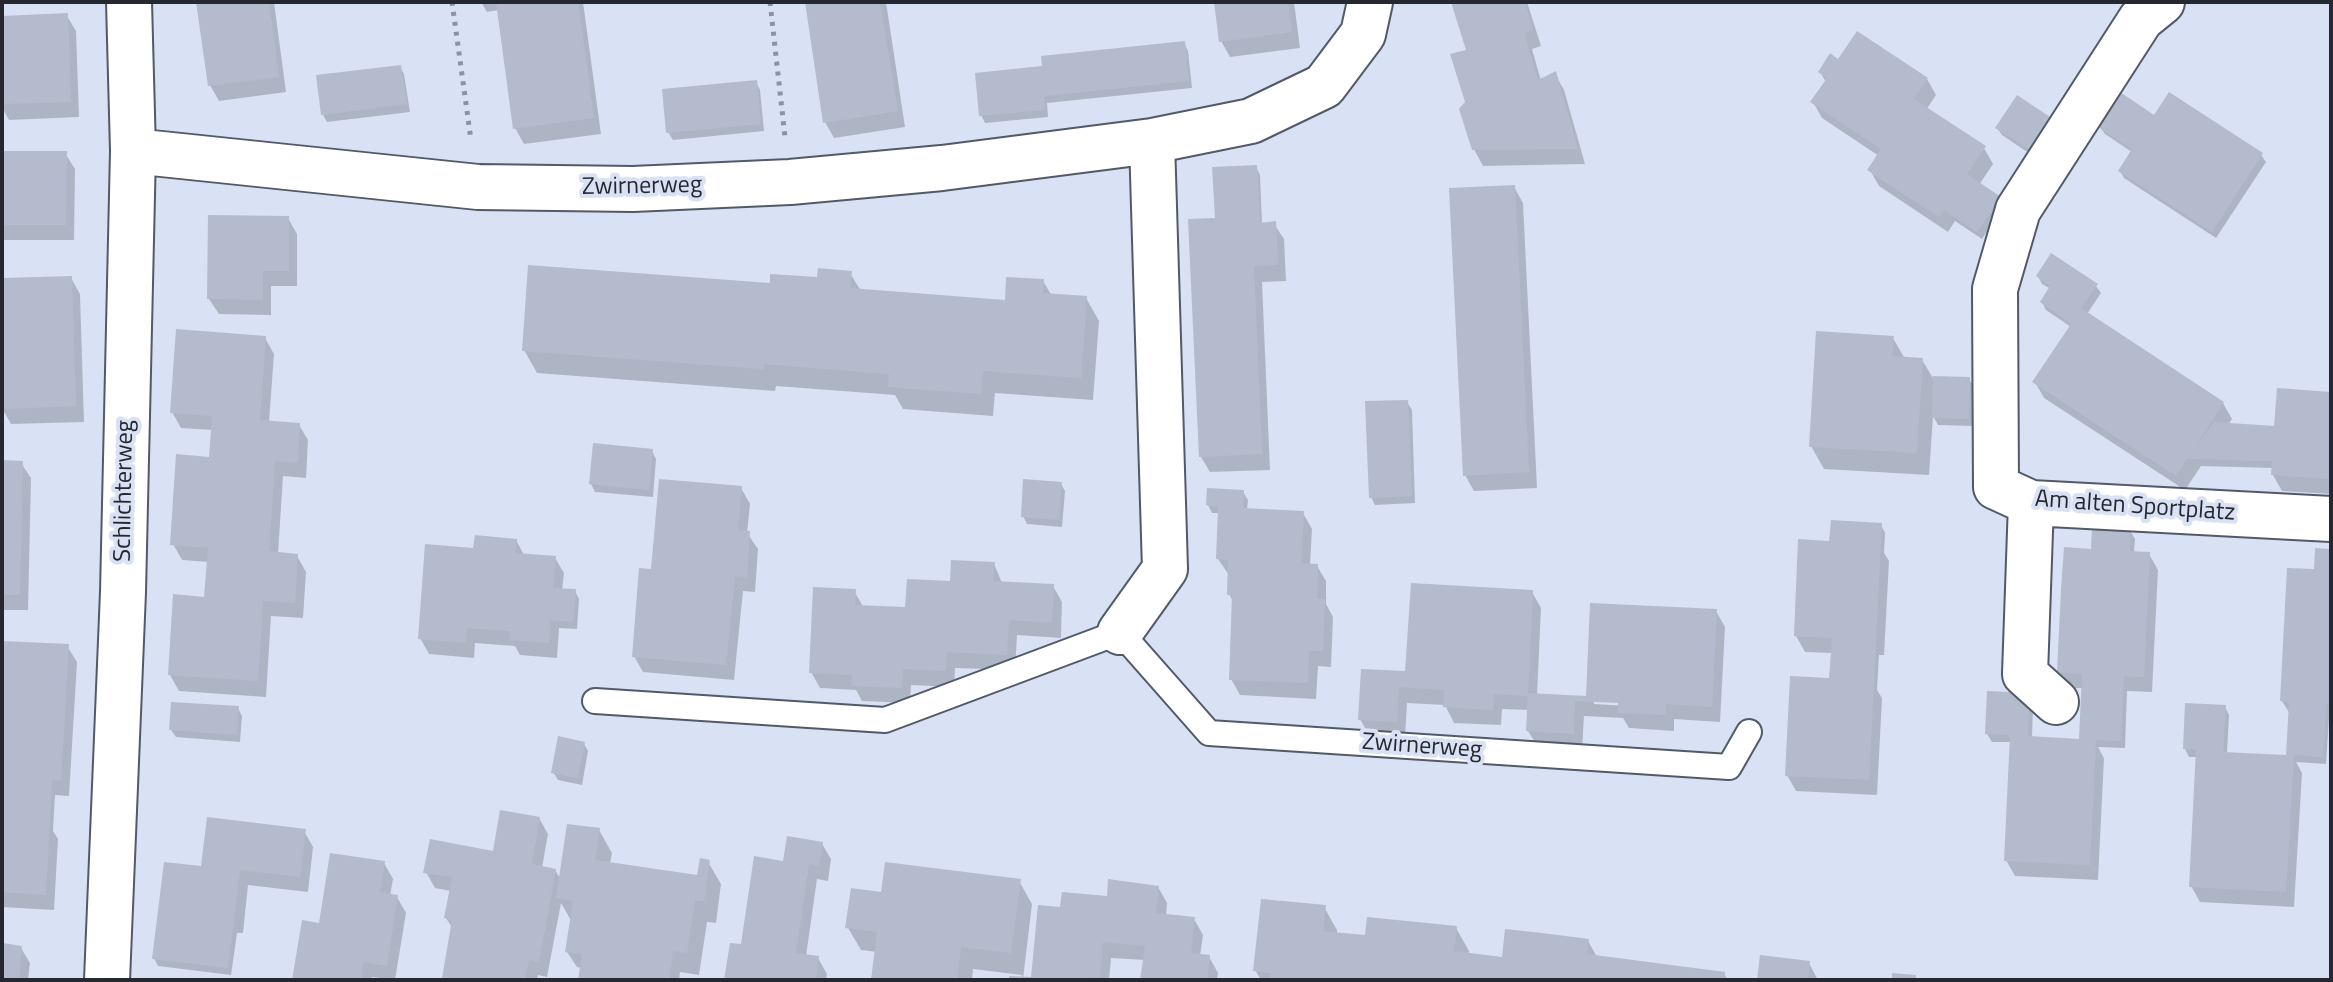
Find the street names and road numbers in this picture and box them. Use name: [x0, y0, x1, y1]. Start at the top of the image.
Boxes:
street label: Zwirnerweg: [582, 172, 702, 202]
street label: Schlichterweg: [109, 420, 141, 562]
street label: Am alten Sportplatz: [2034, 486, 2236, 528]
street label: Zwirnerweg: [1361, 728, 1483, 766]

